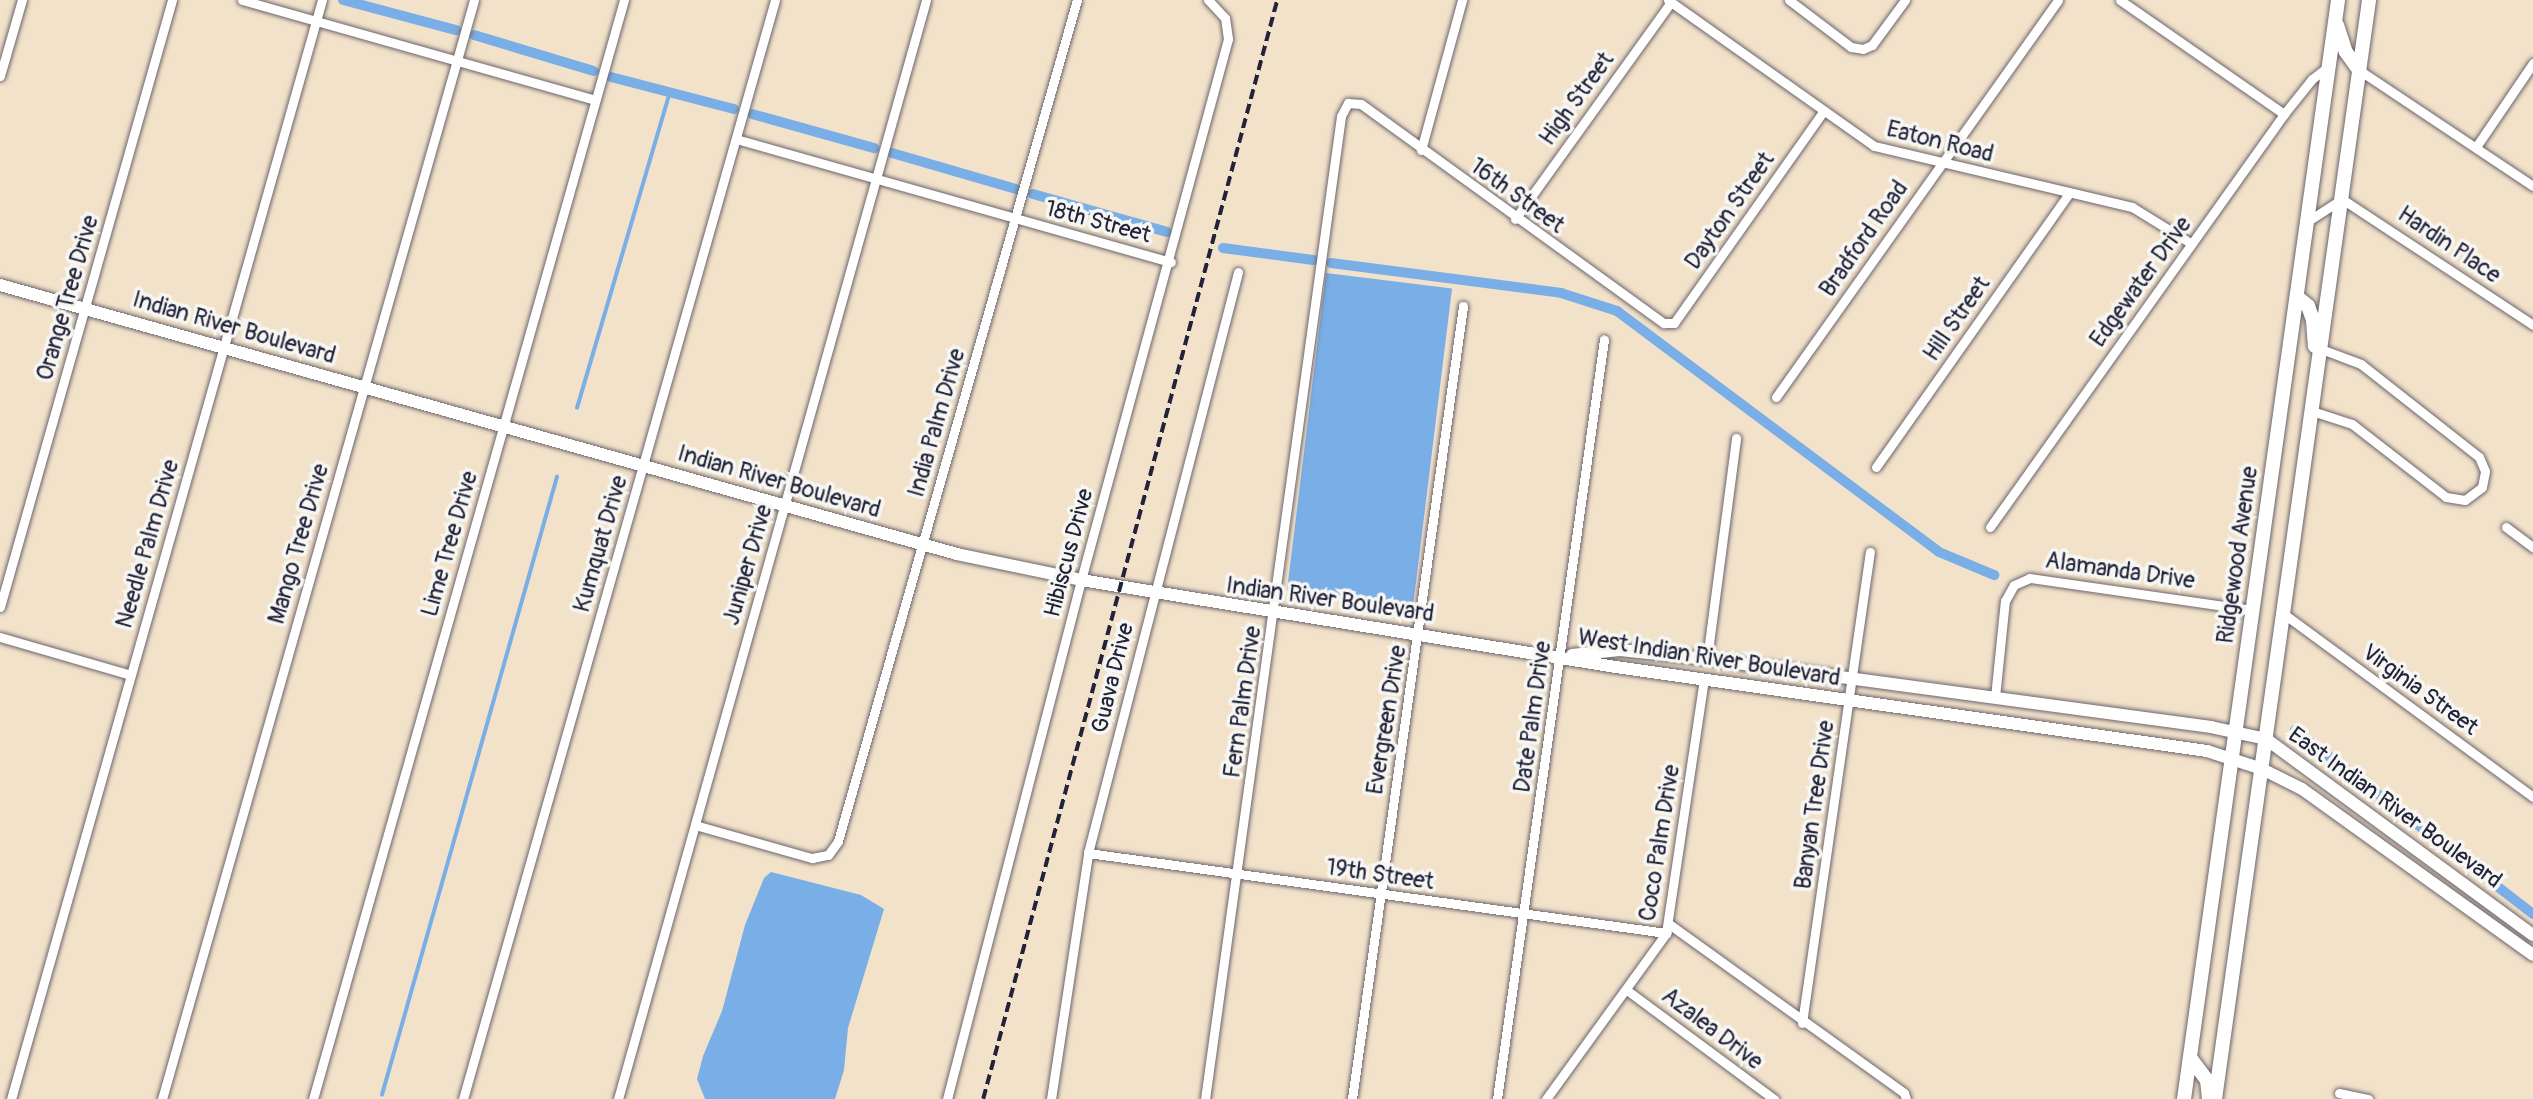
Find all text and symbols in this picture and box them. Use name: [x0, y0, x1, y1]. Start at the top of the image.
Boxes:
street label: High Street: [1534, 47, 1620, 151]
street label: Eaton Road: [1884, 115, 1996, 169]
street label: Dayton Street: [1679, 147, 1781, 275]
street label: 16th Street: [1464, 153, 1570, 239]
street label: Bradford Road: [1814, 176, 1914, 302]
street label: 18th Street: [1042, 195, 1154, 249]
street label: Hardin Place: [2392, 201, 2506, 289]
street label: Edgewater Drive: [2084, 211, 2198, 353]
street label: Orange Tree Drive: [31, 212, 105, 384]
street label: Hill Street: [1918, 271, 1996, 367]
street label: Indian River Boulevard: [129, 286, 339, 370]
street label: India Palm Drive: [903, 346, 971, 500]
street label: Indian River Boulevard: [674, 440, 884, 524]
street label: Needle Palm Drive: [111, 457, 185, 631]
street label: Mango Tree Drive: [263, 461, 335, 627]
street label: Ridgewood Avenue: [2212, 465, 2264, 645]
street label: Lime Tree Drive: [416, 468, 484, 620]
street label: Kumquat Drive: [568, 472, 634, 616]
street label: Hibiscus Drive: [1039, 486, 1099, 620]
street label: Juniper Drive: [718, 502, 778, 628]
street label: Alamanda Drive: [2044, 547, 2196, 595]
street label: Indian River Boulevard: [1224, 572, 1436, 628]
street label: Guava Drive: [1086, 620, 1140, 736]
street label: Fern Palm Drive: [1219, 624, 1267, 780]
street label: West Indian River Boulevard: [1576, 624, 1842, 692]
street label: Virginia Street: [2357, 639, 2483, 741]
street label: Date Palm Drive: [1509, 640, 1557, 794]
street label: Evergreen Drive: [1362, 644, 1412, 796]
street label: Banyan Tree Drive: [1790, 719, 1840, 891]
street label: East Indian River Boulevard: [2283, 721, 2507, 895]
street label: Coco Palm Drive: [1634, 763, 1686, 923]
street label: 19th Street: [1324, 854, 1436, 896]
street label: Azalea Drive: [1656, 982, 1768, 1076]

